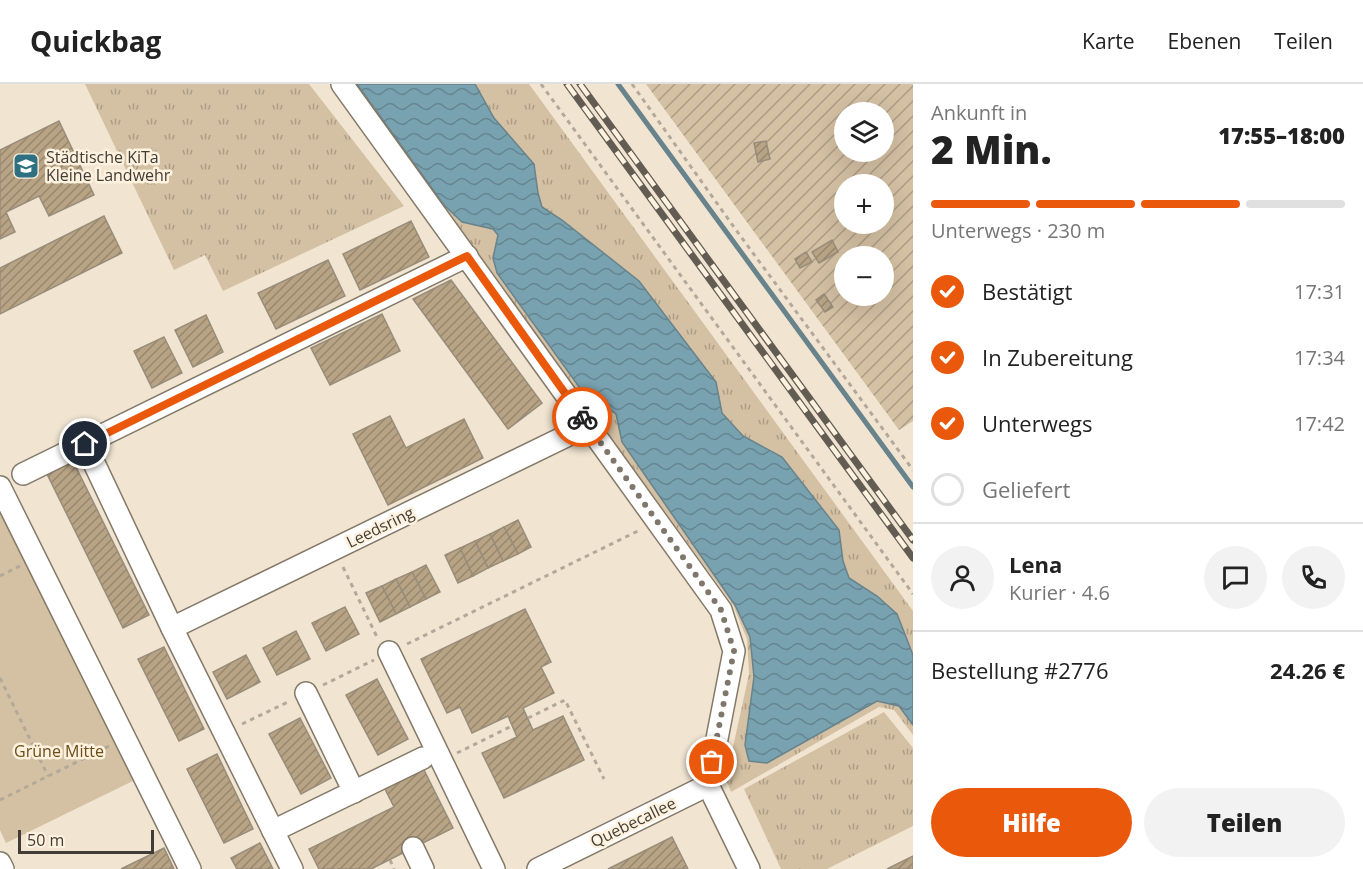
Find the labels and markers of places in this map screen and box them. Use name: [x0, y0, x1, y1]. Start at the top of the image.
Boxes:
place label: Städtische KiTa Kleine Landwehr: [46, 146, 171, 186]
school or university icon: Städtische KiTa Kleine Landwehr: [11, 151, 41, 181]
pin: [59, 418, 110, 469]
pin: [686, 736, 737, 787]

